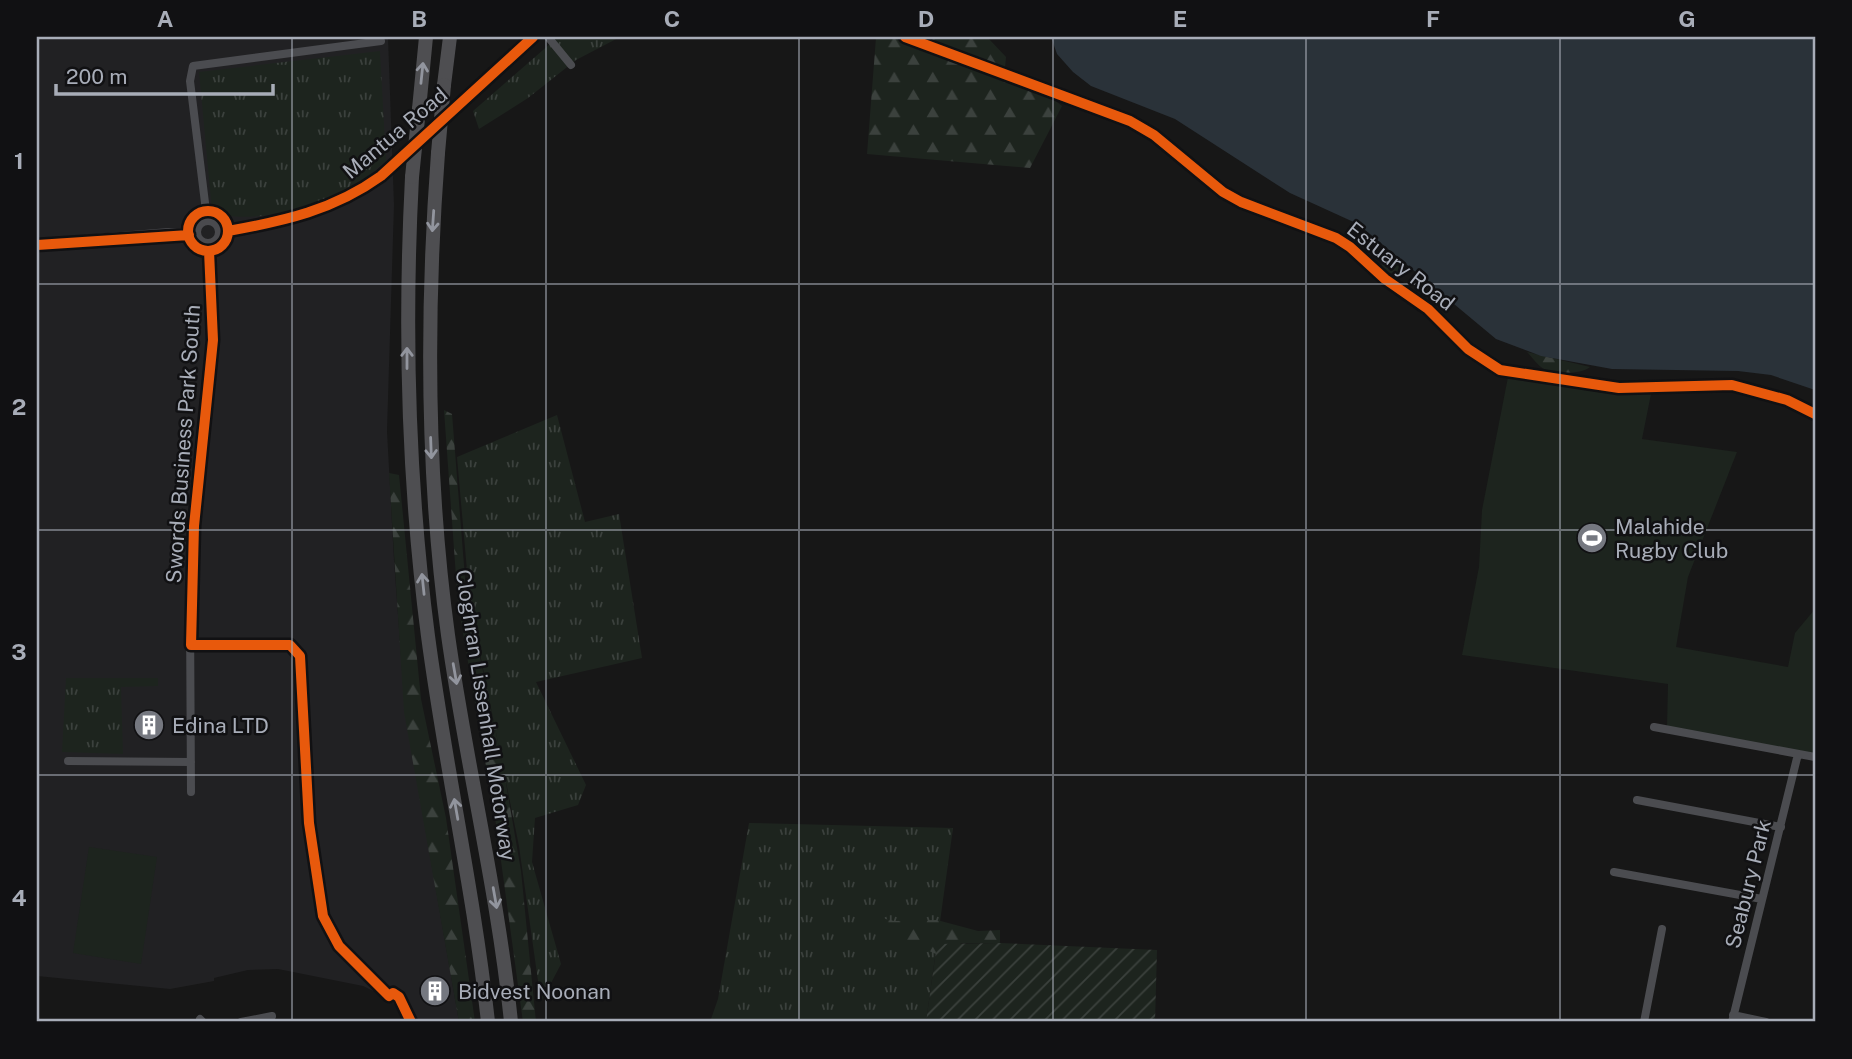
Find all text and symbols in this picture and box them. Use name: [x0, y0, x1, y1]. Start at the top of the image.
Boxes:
text: A: [157, 5, 174, 32]
text: B: [411, 5, 427, 32]
text: C: [664, 5, 680, 32]
text: D: [918, 5, 934, 32]
text: E: [1173, 5, 1187, 32]
text: F: [1426, 5, 1440, 32]
text: G: [1678, 5, 1696, 32]
scale bar: [56, 52, 273, 96]
one-way arrow: [416, 62, 429, 85]
text: 200 m: [66, 64, 127, 89]
street label: Mantua Road: [338, 82, 452, 184]
text: 1: [14, 147, 24, 174]
one-way arrow: [426, 209, 439, 232]
street label: Estuary Road: [1342, 216, 1460, 316]
street label: Swords Business Park South: [161, 304, 205, 584]
one-way arrow: [400, 346, 414, 369]
text: 2: [12, 393, 26, 420]
one-way arrow: [425, 436, 438, 459]
place label: Malahide Rugby Club: [1615, 514, 1728, 563]
sports icon: Malahide Rugby Club: [1575, 521, 1609, 555]
street label: Cloghran Lissenhall Motorway: [451, 568, 521, 862]
one-way arrow: [416, 574, 429, 596]
text: 3: [11, 638, 27, 665]
one-way arrow: [449, 662, 462, 685]
building icon: Edina LTD: [132, 708, 166, 742]
place label: Edina LTD: [172, 713, 269, 738]
one-way arrow: [449, 798, 462, 821]
street label: Seabury Park: [1720, 817, 1776, 951]
text: 4: [11, 884, 27, 911]
one-way arrow: [489, 886, 502, 909]
building icon: Bidvest Noonan: [418, 974, 452, 1008]
place label: Bidvest Noonan: [458, 979, 611, 1004]

